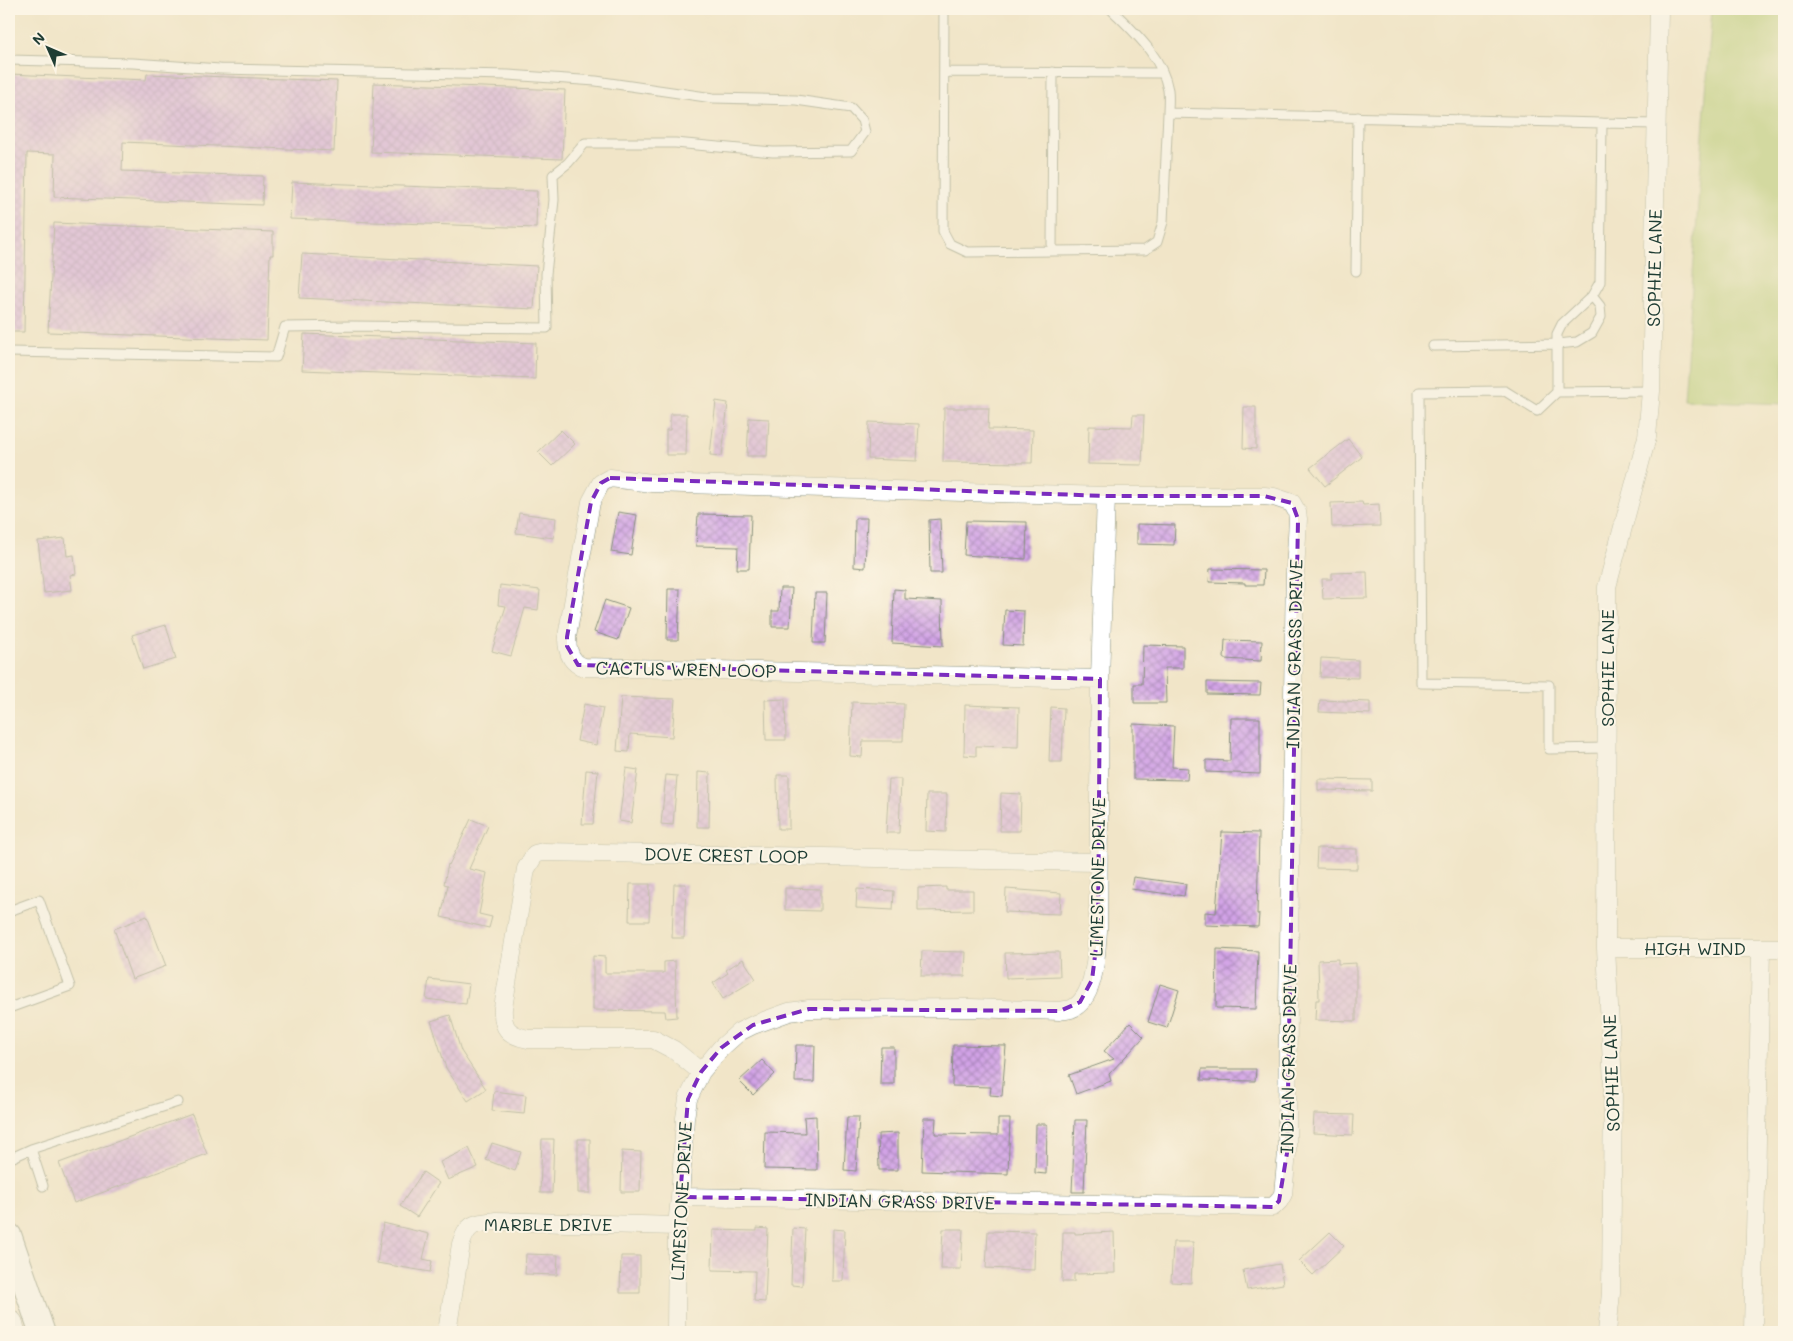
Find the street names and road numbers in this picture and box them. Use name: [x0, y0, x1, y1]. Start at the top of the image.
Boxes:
street label: SOPHIE LANE: [1641, 209, 1667, 327]
street label: INDIAN GRASS DRIVE: [1280, 559, 1308, 749]
street label: SOPHIE LANE: [1595, 609, 1619, 727]
street label: CACTUS WREN LOOP: [595, 655, 777, 683]
street label: LIMESTONE DRIVE: [1084, 797, 1110, 957]
street label: DOVE CREST LOOP: [644, 842, 808, 868]
street label: HIGH WIND: [1644, 936, 1746, 960]
street label: INDIAN GRASS DRIVE: [1274, 964, 1302, 1154]
street label: SOPHIE LANE: [1597, 1014, 1625, 1132]
street label: LIMESTONE DRIVE: [665, 1121, 697, 1281]
street label: INDIAN GRASS DRIVE: [805, 1187, 995, 1215]
street label: MARBLE DRIVE: [484, 1212, 612, 1236]

